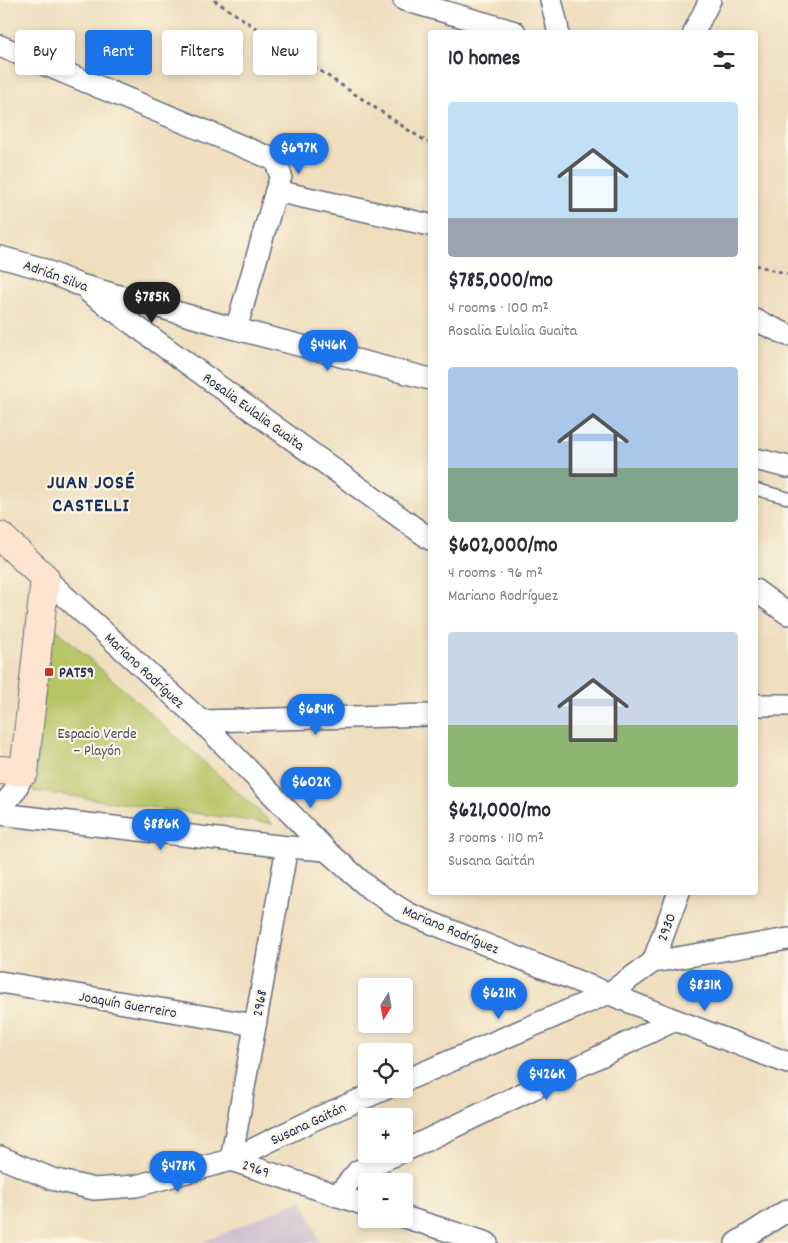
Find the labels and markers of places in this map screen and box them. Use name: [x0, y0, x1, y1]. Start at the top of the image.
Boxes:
pin: $697K: [264, 132, 334, 175]
pin: $785K: [117, 282, 187, 324]
pin: $446K: [293, 330, 363, 372]
place label: PAT59: [59, 663, 94, 685]
marker: PAT59: [43, 666, 55, 678]
pin: $684K: [281, 694, 351, 736]
pin: $602K: [276, 766, 346, 809]
pin: $886K: [126, 808, 196, 851]
pin: $831K: [670, 970, 740, 1012]
pin: $621K: [464, 978, 534, 1020]
pin: $426K: [512, 1058, 582, 1101]
pin: $478K: [143, 1150, 213, 1193]

